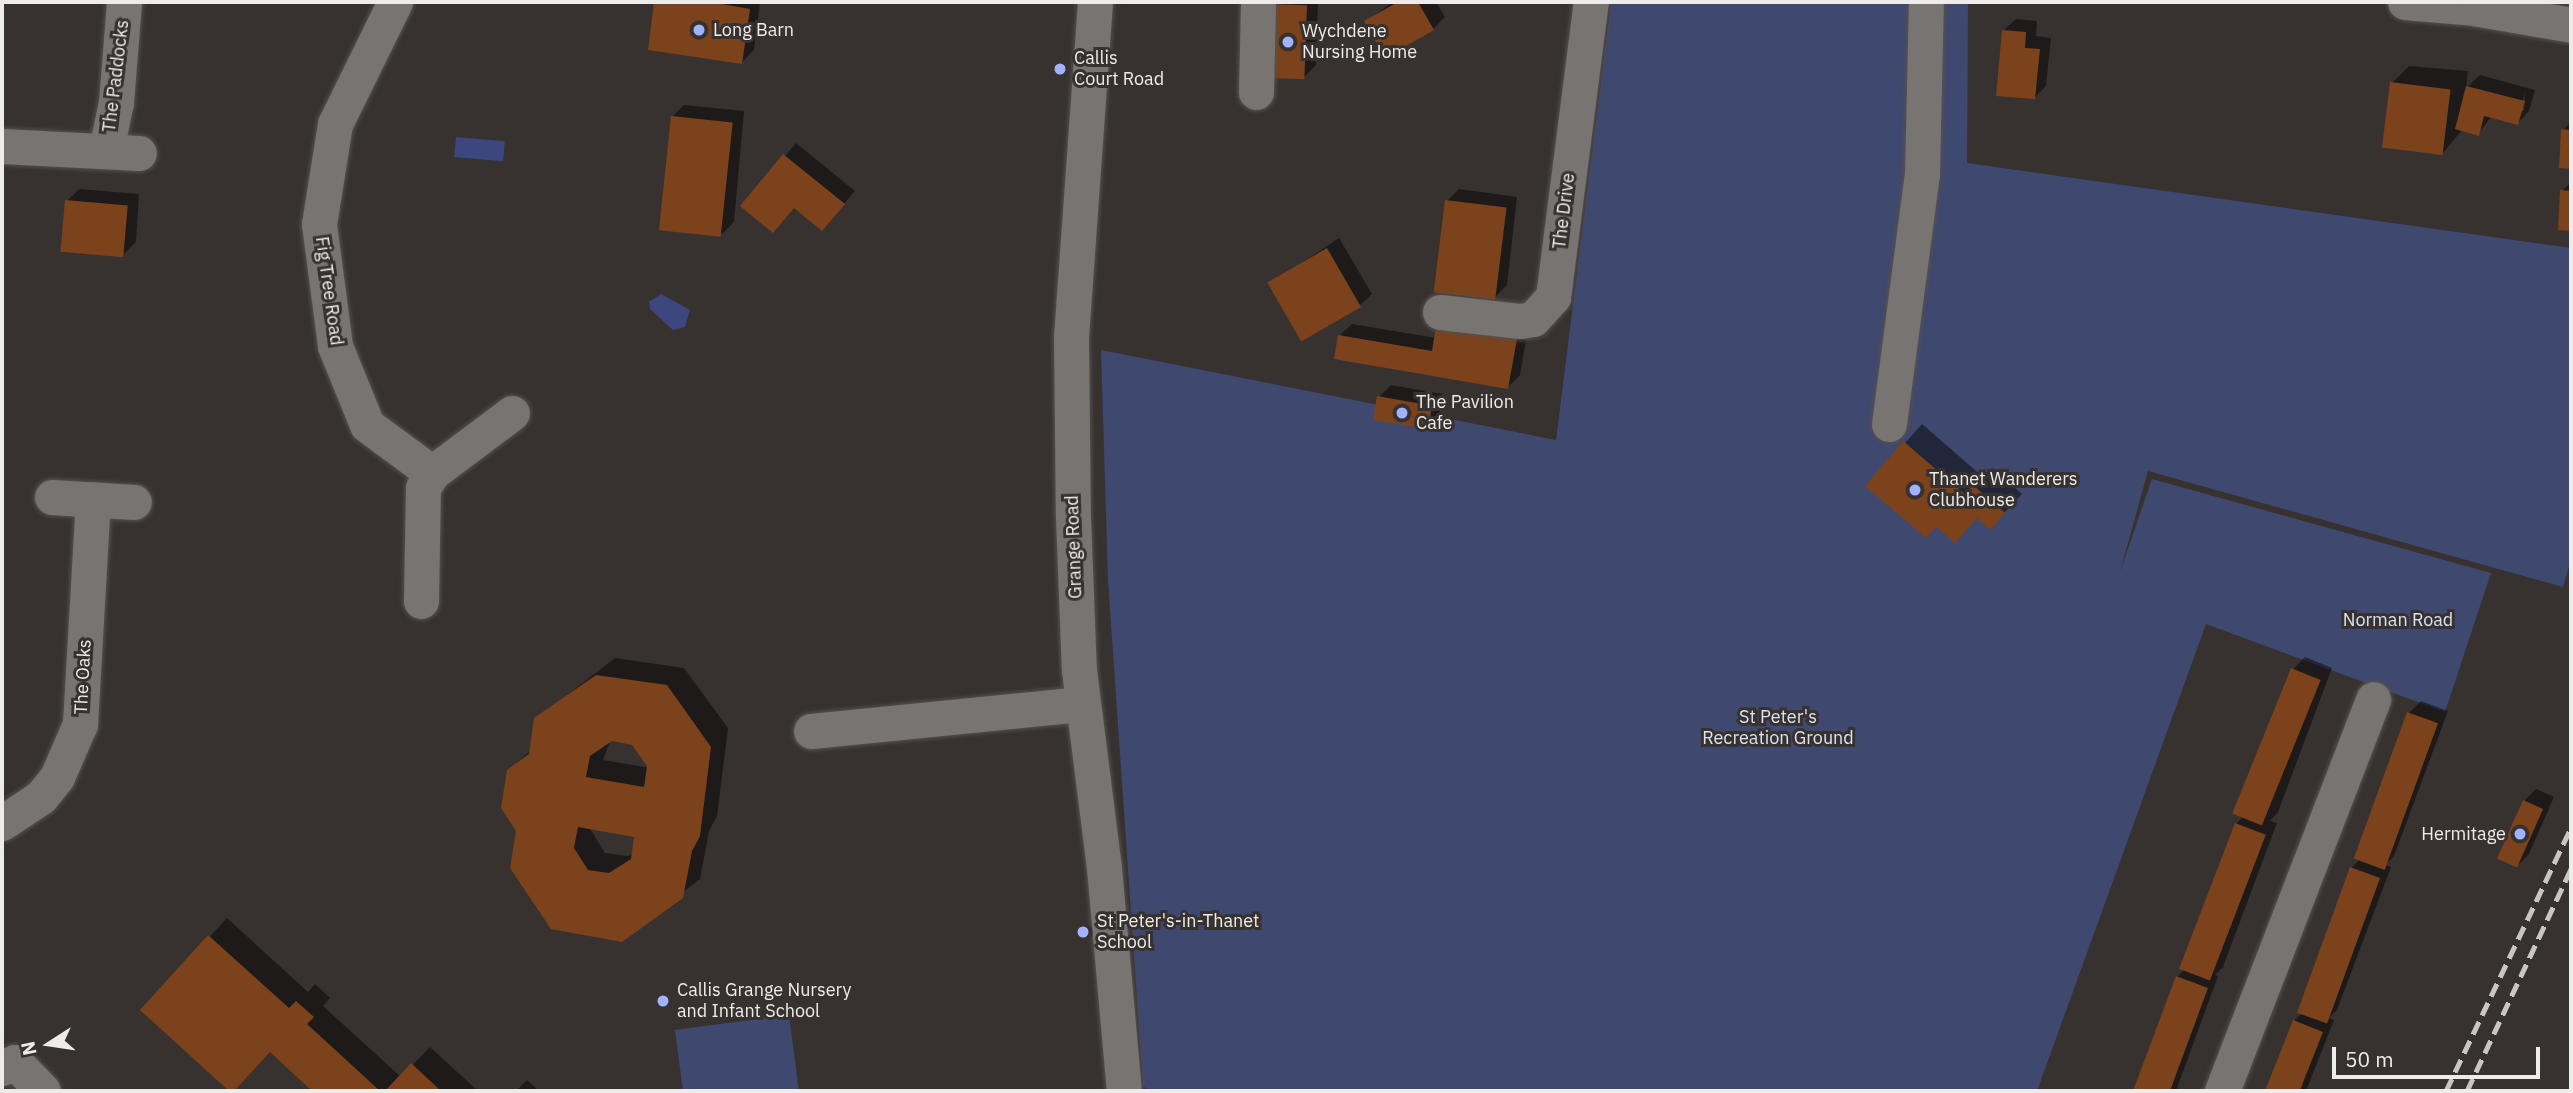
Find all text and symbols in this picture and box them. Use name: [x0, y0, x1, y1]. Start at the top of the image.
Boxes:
street label: The Paddocks: [98, 19, 134, 133]
place label: Long Barn: [713, 19, 794, 41]
place label: Wychdene Nursing Home: [1302, 21, 1417, 64]
marker: Long Barn: [691, 22, 707, 38]
marker: Wychdene Nursing Home: [1280, 34, 1296, 50]
place label: Callis Court Road: [1074, 48, 1164, 90]
marker: Callis Court Road: [1052, 61, 1068, 77]
street label: The Drive: [1549, 172, 1579, 250]
street label: Fig Tree Road: [311, 235, 347, 347]
place label: The Pavilion Cafe: [1416, 392, 1514, 434]
marker: The Pavilion Cafe: [1394, 405, 1410, 421]
place label: Thanet Wanderers Clubhouse: [1929, 469, 2078, 512]
marker: Thanet Wanderers Clubhouse: [1907, 482, 1923, 498]
street label: Grange Road: [1061, 495, 1087, 599]
park label: Norman Road: [2343, 609, 2453, 631]
street label: The Oaks: [70, 639, 96, 715]
park label: St Peter's Recreation Ground: [1702, 707, 1854, 750]
place label: Hermitage: [2421, 823, 2506, 845]
marker: Hermitage: [2512, 826, 2528, 842]
place label: St Peter's-in-Thanet School: [1097, 911, 1259, 954]
marker: St Peter's-in-Thanet School: [1075, 924, 1091, 940]
place label: Callis Grange Nursery and Infant School: [677, 980, 851, 1023]
marker: Callis Grange Nursery and Infant School: [655, 993, 671, 1009]
north arrow: [14, 1009, 84, 1079]
scale bar: [2335, 1034, 2543, 1078]
text: N: [15, 1039, 42, 1058]
text: 50 m: [2345, 1045, 2394, 1073]

